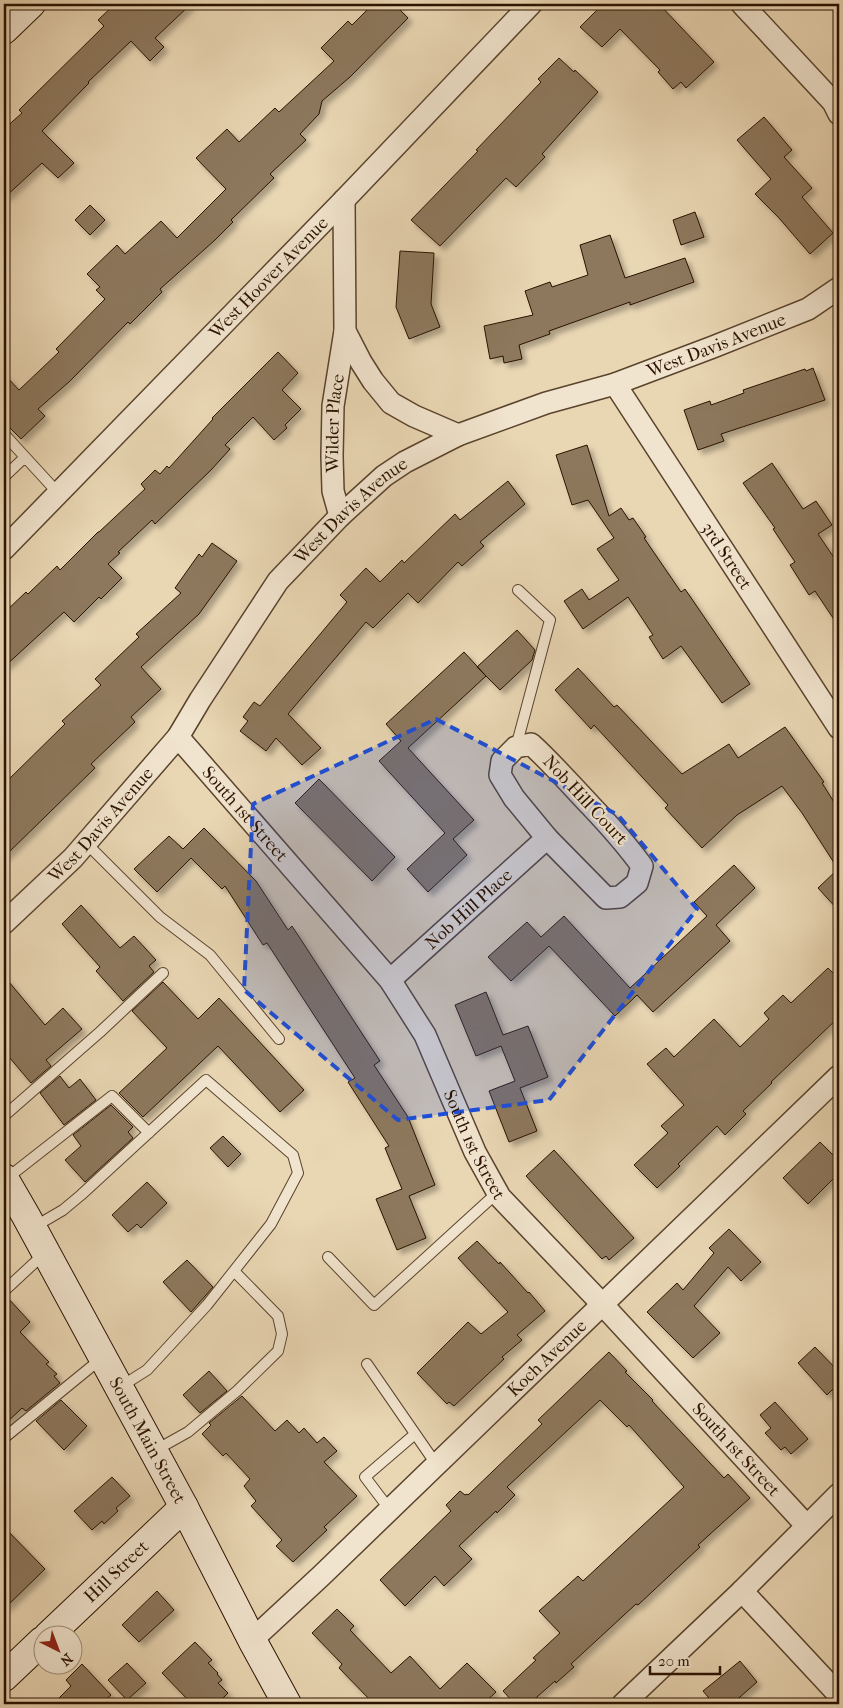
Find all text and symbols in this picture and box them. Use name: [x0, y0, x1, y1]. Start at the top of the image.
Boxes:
street label: West Hoover Avenue: [204, 212, 332, 343]
street label: West Davis Avenue: [643, 309, 789, 382]
street label: Wilder Place: [321, 372, 349, 474]
street label: West Davis Avenue: [289, 453, 411, 569]
street label: 3rd Street: [697, 518, 757, 594]
street label: Nob Hill Court: [538, 751, 632, 849]
street label: South 1st Street: [198, 762, 293, 866]
street label: West Davis Avenue: [43, 763, 158, 887]
street label: Nob Hill Place: [421, 864, 517, 954]
street label: South 1st Street: [439, 1086, 510, 1204]
street label: Koch Avenue: [503, 1315, 591, 1401]
street label: South Main Street: [105, 1373, 191, 1508]
street label: South 1st Street: [688, 1398, 785, 1501]
street label: Hill Street: [80, 1535, 153, 1607]
north arrow: [32, 1626, 82, 1676]
scale bar: [650, 1643, 720, 1675]
text: N: [56, 1649, 76, 1669]
text: 20 m: [658, 1652, 690, 1670]

